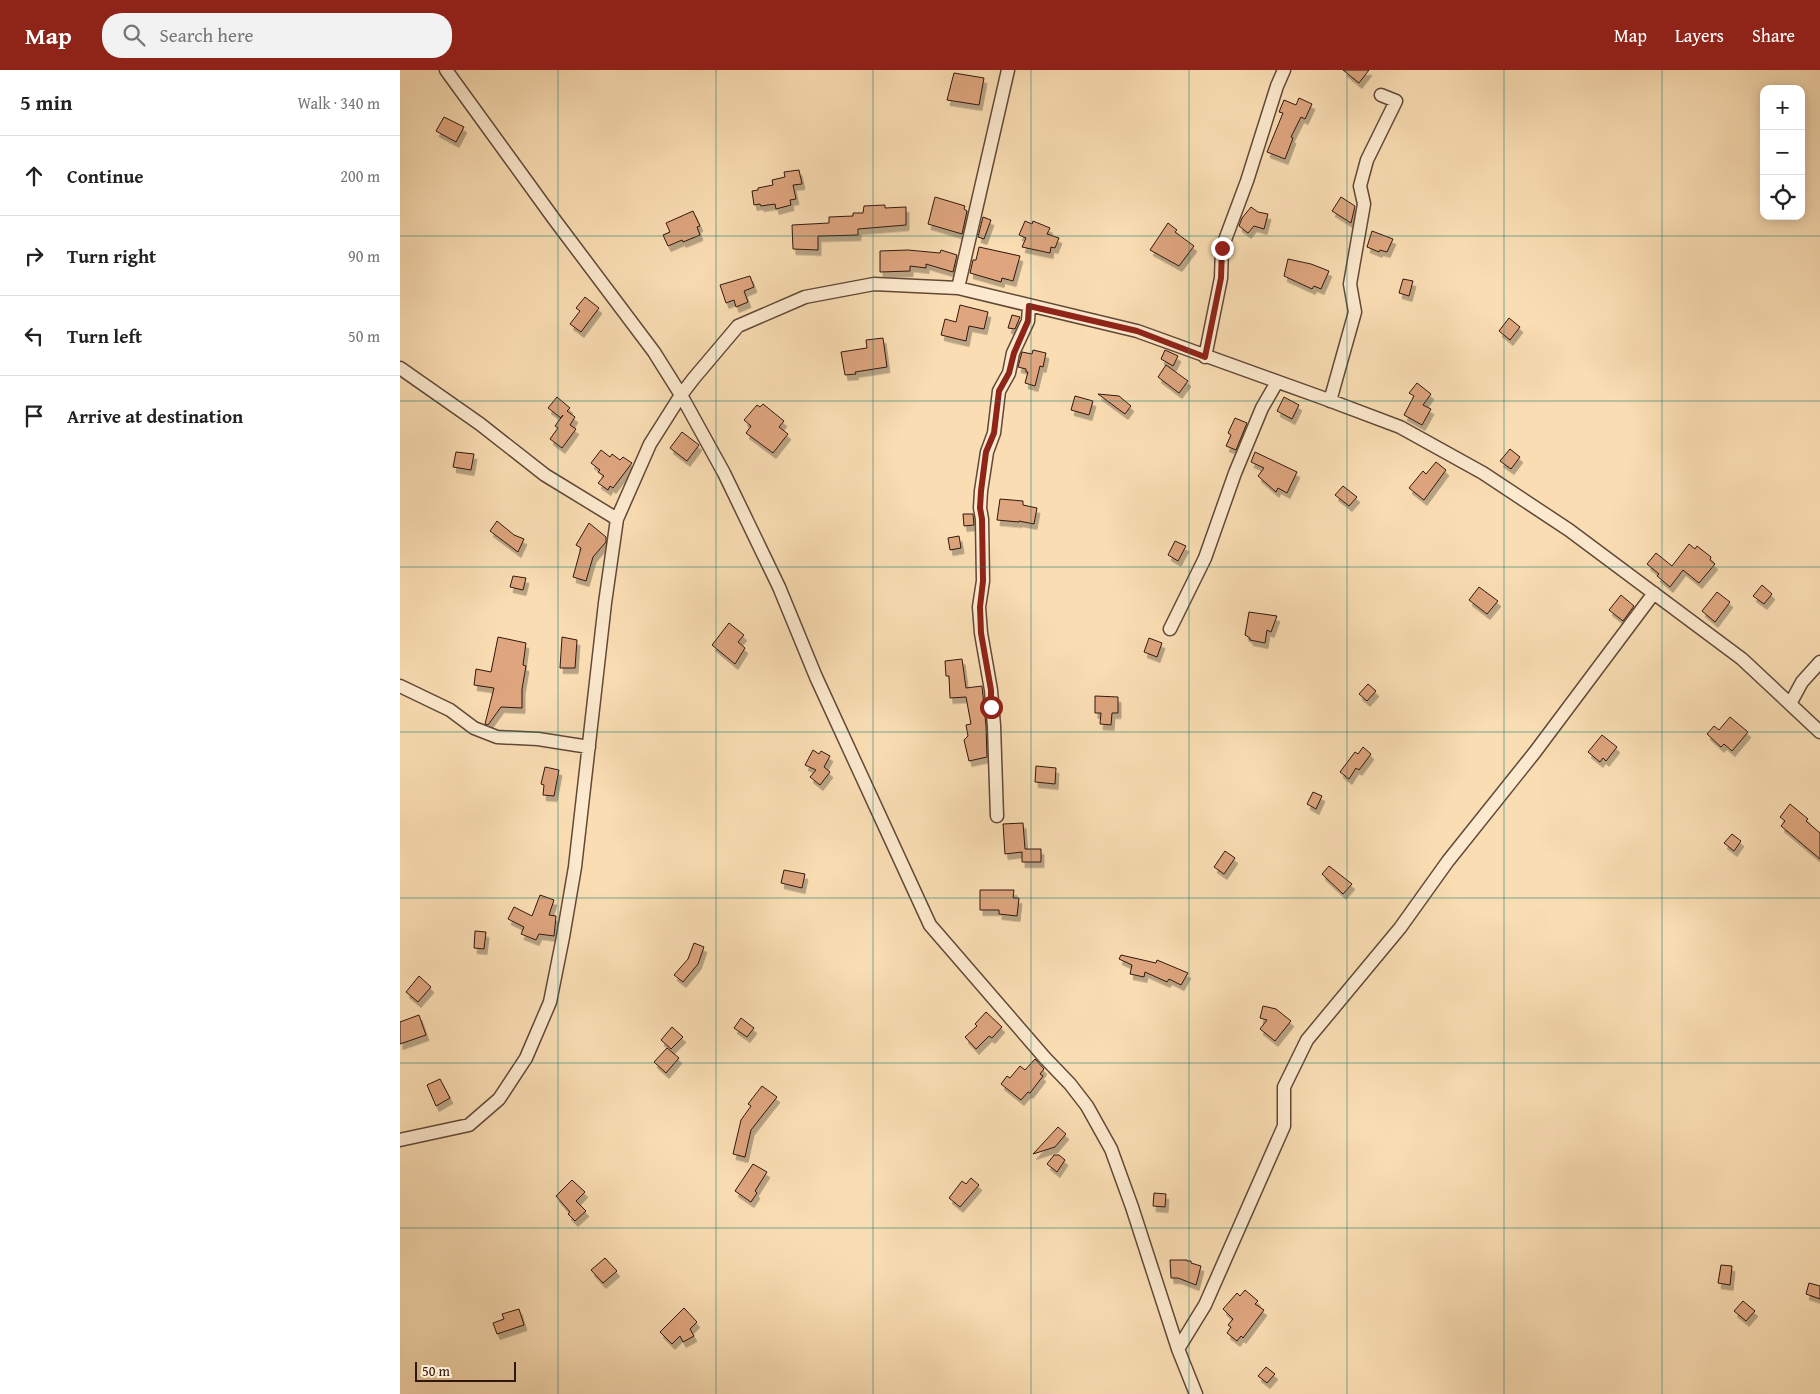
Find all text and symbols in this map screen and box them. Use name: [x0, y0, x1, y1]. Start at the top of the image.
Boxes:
search box: [102, 13, 452, 58]
text: Map: [25, 18, 72, 53]
icon: search: [120, 21, 148, 49]
text: Search here: [160, 21, 253, 49]
text: Map: [1614, 22, 1647, 49]
text: Layers: [1675, 22, 1724, 49]
text: Share: [1752, 22, 1795, 49]
map controls: [1760, 85, 1805, 220]
button: +: [1760, 85, 1805, 130]
text: 5 min: [20, 87, 72, 118]
text: Walk · 340 m: [297, 91, 380, 115]
button: −: [1760, 130, 1805, 175]
icon: ahead: [20, 162, 48, 190]
text: Continue: [67, 162, 144, 190]
text: 200 m: [340, 164, 380, 188]
button: locate: [1760, 175, 1805, 220]
route end: [1211, 237, 1234, 260]
icon: right: [20, 242, 48, 270]
text: Turn right: [67, 242, 156, 270]
text: 90 m: [348, 244, 380, 268]
icon: left: [20, 322, 48, 350]
text: Turn left: [67, 322, 142, 350]
text: 50 m: [348, 324, 380, 348]
icon: arrive: [20, 402, 48, 430]
text: Arrive at destination: [67, 402, 243, 430]
route start: [980, 696, 1003, 719]
scale bar: [415, 1359, 516, 1382]
text: 50 m: [422, 1361, 450, 1381]

